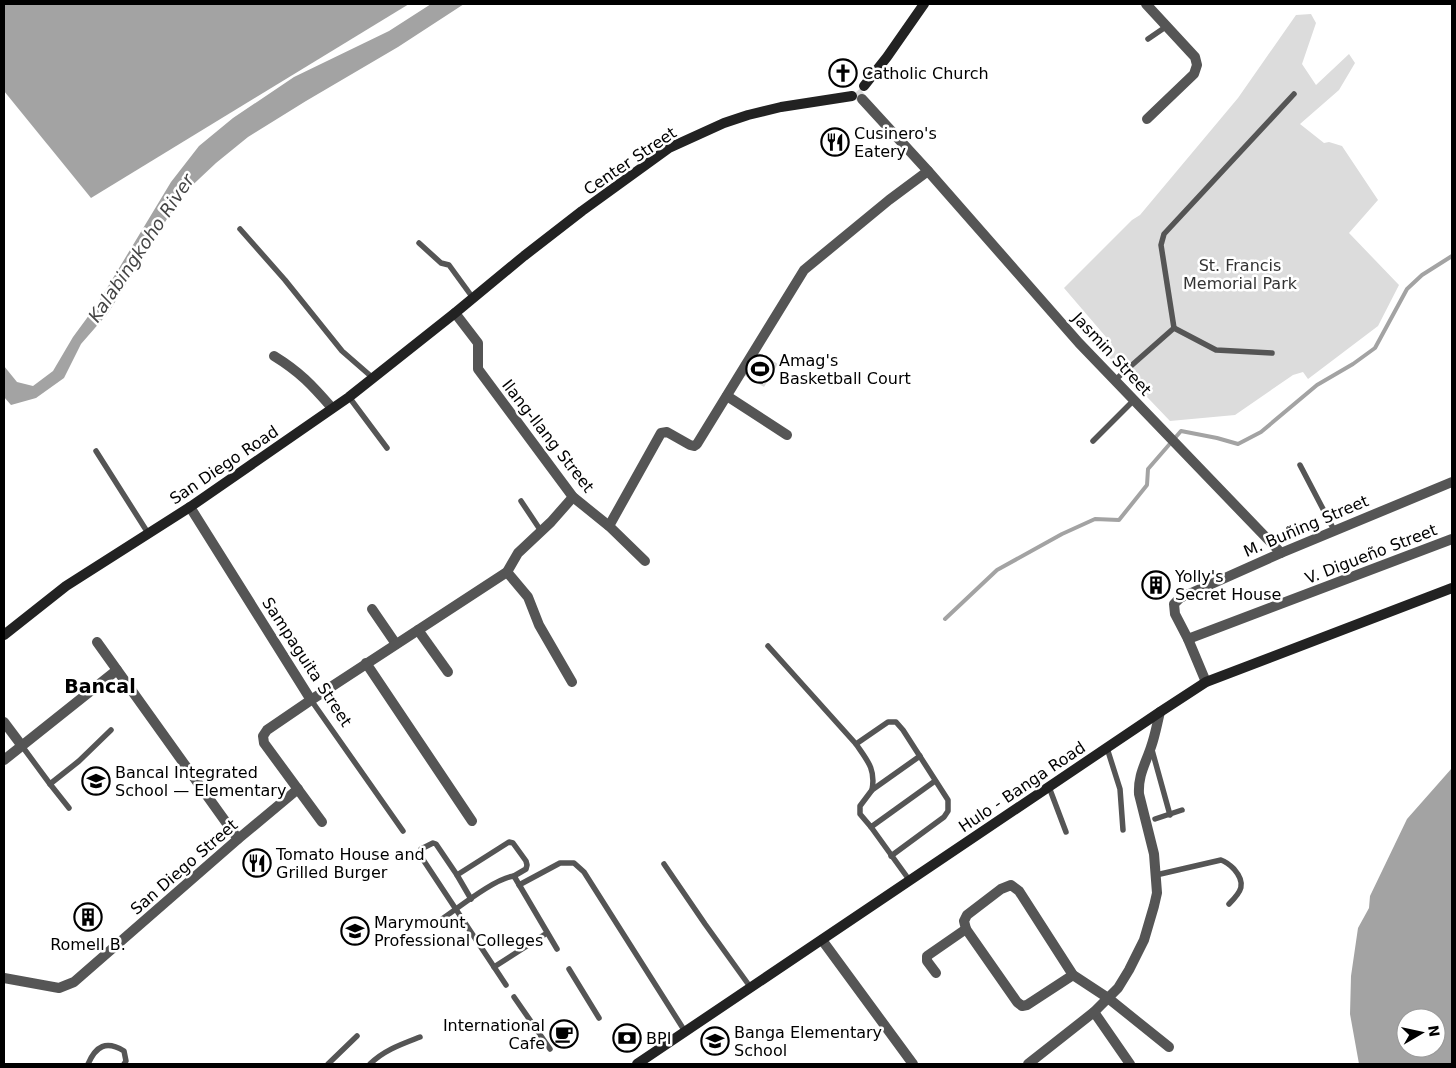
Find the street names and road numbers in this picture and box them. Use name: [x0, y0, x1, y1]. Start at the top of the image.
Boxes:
street label: Center Street: [580, 123, 680, 199]
street label: Jasmin Street: [1068, 308, 1155, 400]
street label: Ilang-Ilang Street: [498, 376, 598, 496]
street label: San Diego Road: [166, 422, 282, 508]
street label: M. Buñing Street: [1241, 491, 1371, 561]
street label: V. Digueño Street: [1302, 520, 1440, 588]
street label: Sampaguita Street: [258, 594, 356, 730]
street label: Hulo - Banga Road: [955, 738, 1089, 836]
street label: San Diego Street: [127, 815, 241, 919]

